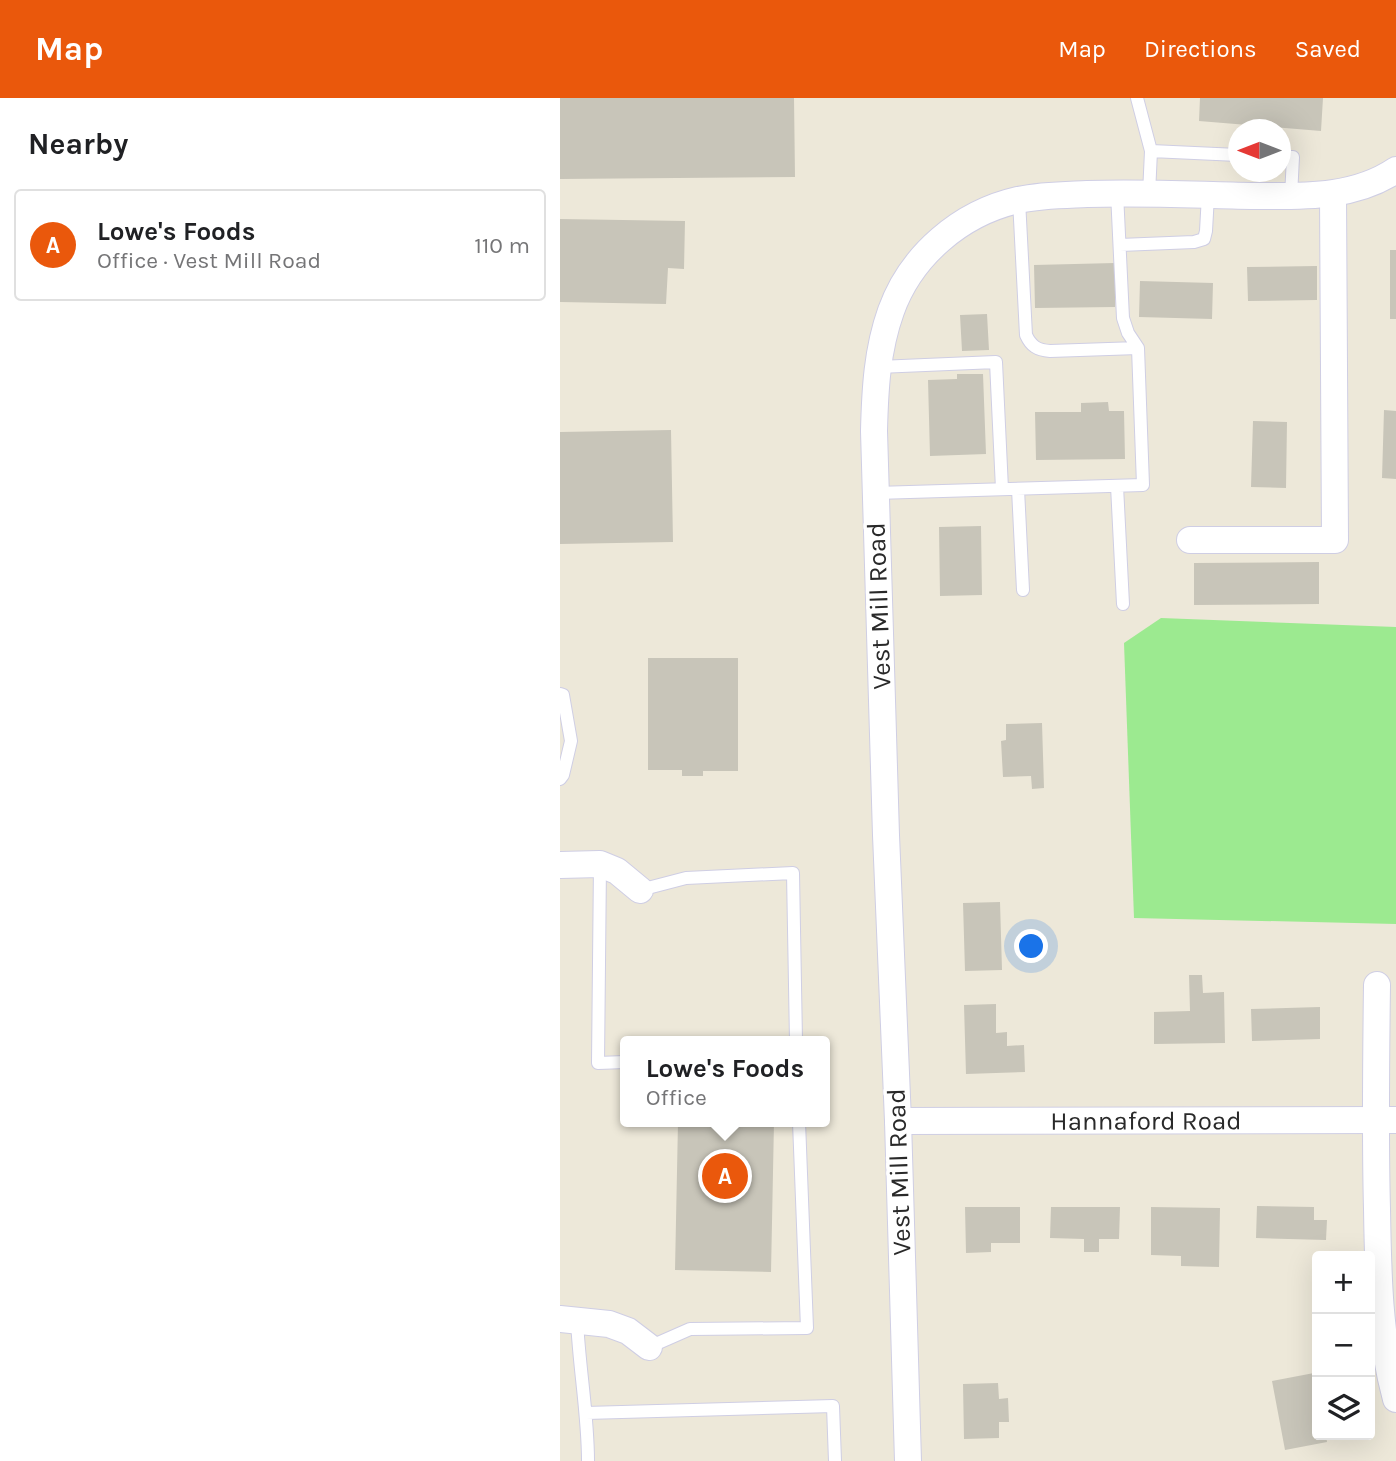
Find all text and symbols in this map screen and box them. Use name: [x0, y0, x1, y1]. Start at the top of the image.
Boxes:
text: Map: [35, 30, 103, 68]
text: Map: [1058, 35, 1106, 63]
text: Directions: [1144, 35, 1257, 63]
text: Saved: [1295, 35, 1361, 63]
north arrow: [1228, 119, 1291, 182]
text: Nearby: [28, 126, 128, 162]
text: Lowe's Foods: [97, 216, 256, 247]
text: A: [46, 232, 60, 259]
text: 110 m: [474, 232, 530, 259]
text: Office · Vest Mill Road: [97, 247, 321, 274]
street label: Vest Mill Road: [861, 522, 897, 690]
your location: [1014, 929, 1048, 963]
popup: [620, 1036, 830, 1127]
text: Lowe's Foods: [646, 1053, 804, 1084]
text: Office: [646, 1084, 707, 1111]
street label: Vest Mill Road: [881, 1088, 917, 1256]
street label: Hannaford Road: [1050, 1105, 1242, 1136]
pin: A: [702, 1150, 748, 1202]
map controls: [1312, 1251, 1375, 1440]
button: +: [1312, 1251, 1375, 1314]
button: −: [1312, 1314, 1375, 1377]
button: layers: [1312, 1377, 1375, 1440]

